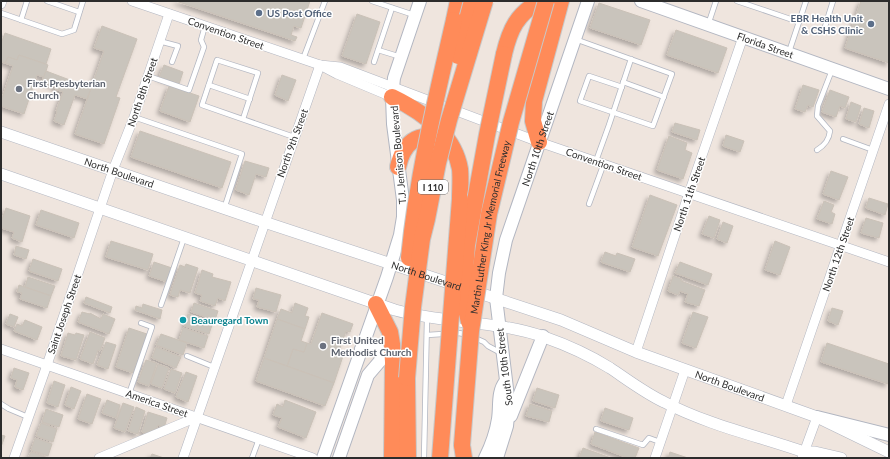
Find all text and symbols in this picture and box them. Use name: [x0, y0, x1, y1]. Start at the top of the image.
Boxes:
place label: US Post Office: [267, 7, 333, 19]
marker: US Post Office: [254, 8, 264, 18]
place label: EBR Health Unit & CSHS Clinic: [790, 12, 863, 36]
street label: Convention Street: [186, 14, 266, 52]
marker: EBR Health Unit & CSHS Clinic: [866, 19, 876, 29]
street label: Florida Street: [736, 30, 796, 61]
street label: North 8th Street: [125, 55, 160, 128]
place label: First Presbyterian Church: [27, 77, 106, 101]
marker: First Presbyterian Church: [14, 84, 24, 94]
street label: T.J. Jemison Boulevard: [388, 105, 408, 205]
street label: North 9th Street: [274, 107, 310, 179]
street label: North 10th Street: [519, 109, 556, 188]
street label: Martin Luther King Jr Memorial Freeway: [468, 138, 513, 315]
street label: Convention Street: [564, 145, 644, 183]
street label: North Boulevard: [83, 155, 156, 190]
street label: North 11th Street: [671, 155, 708, 233]
road number: I 110: [418, 180, 448, 194]
street label: North 12th Street: [820, 215, 857, 293]
street label: North Boulevard: [390, 258, 463, 293]
street label: Saint Joseph Street: [45, 272, 83, 355]
place label: Beauregard Town: [191, 314, 269, 326]
marker: Beauregard Town: [178, 315, 188, 325]
street label: South 10th Street: [493, 327, 515, 406]
place label: First United Methodist Church: [331, 334, 412, 358]
marker: First United Methodist Church: [318, 341, 328, 351]
street label: North Boulevard: [694, 368, 766, 404]
street label: America Street: [124, 387, 190, 419]

